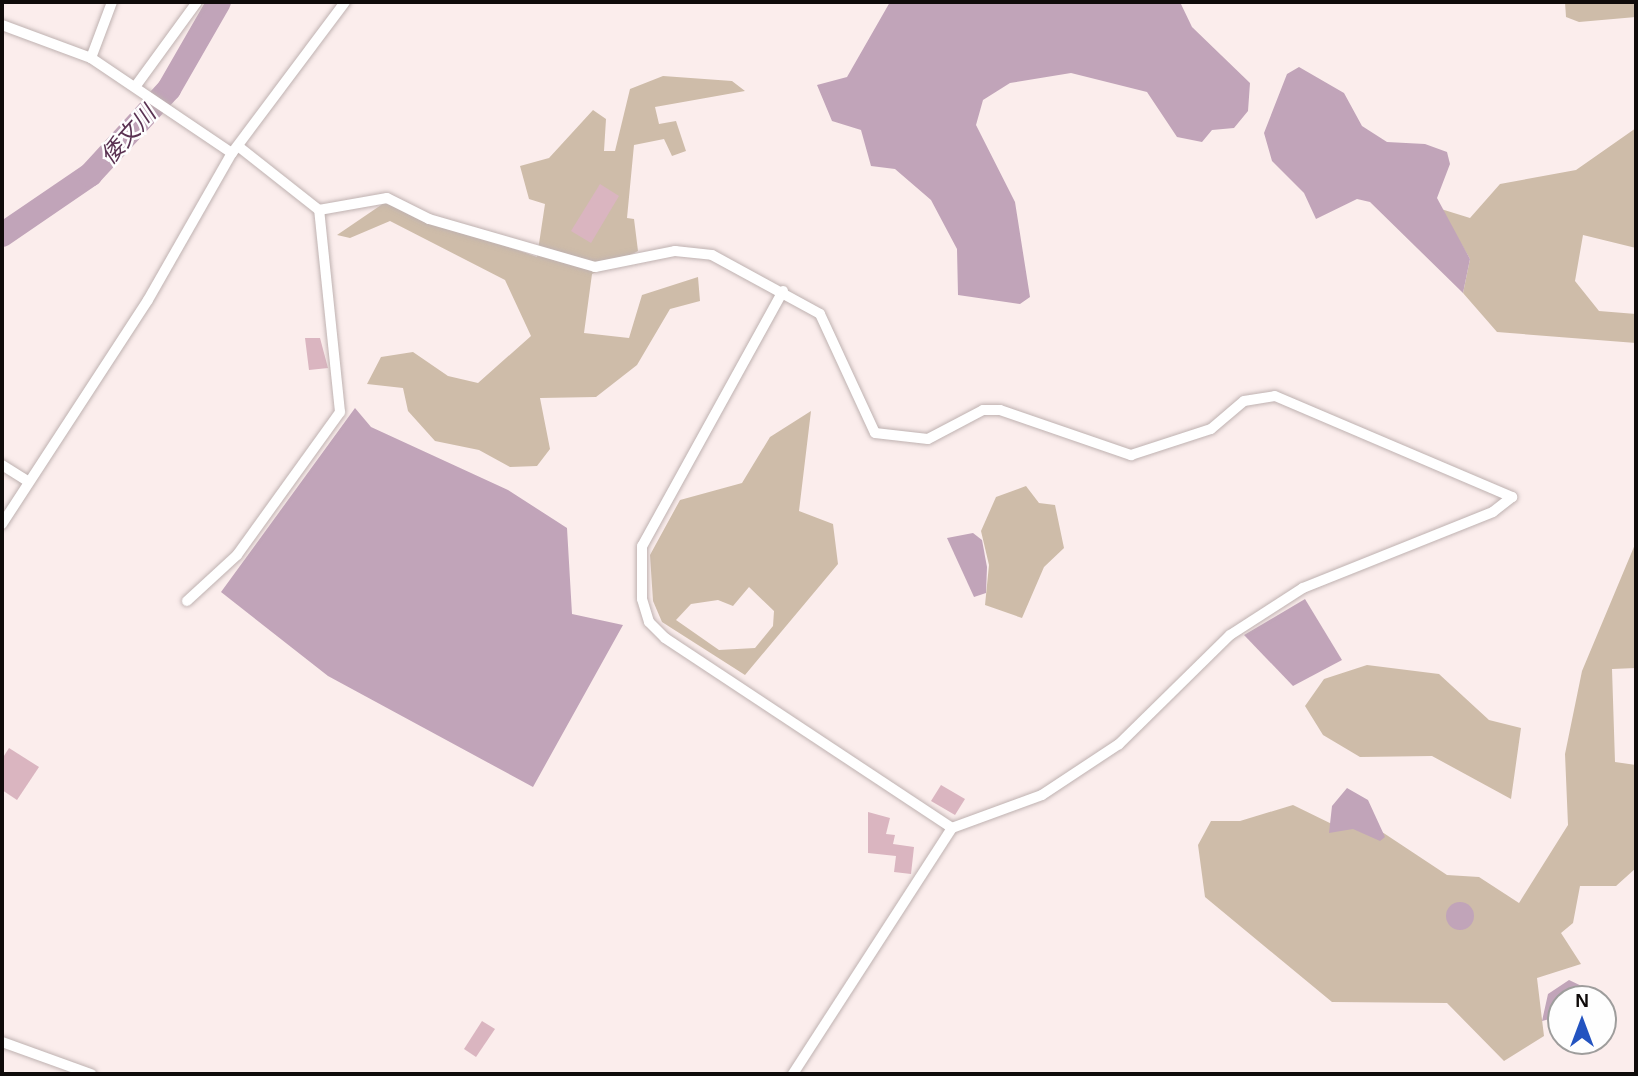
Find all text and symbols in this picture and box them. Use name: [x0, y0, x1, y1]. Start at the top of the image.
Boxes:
water label: 倭文川: [95, 100, 161, 170]
north arrow: [1547, 985, 1617, 1055]
text: N: [1575, 990, 1589, 1011]

